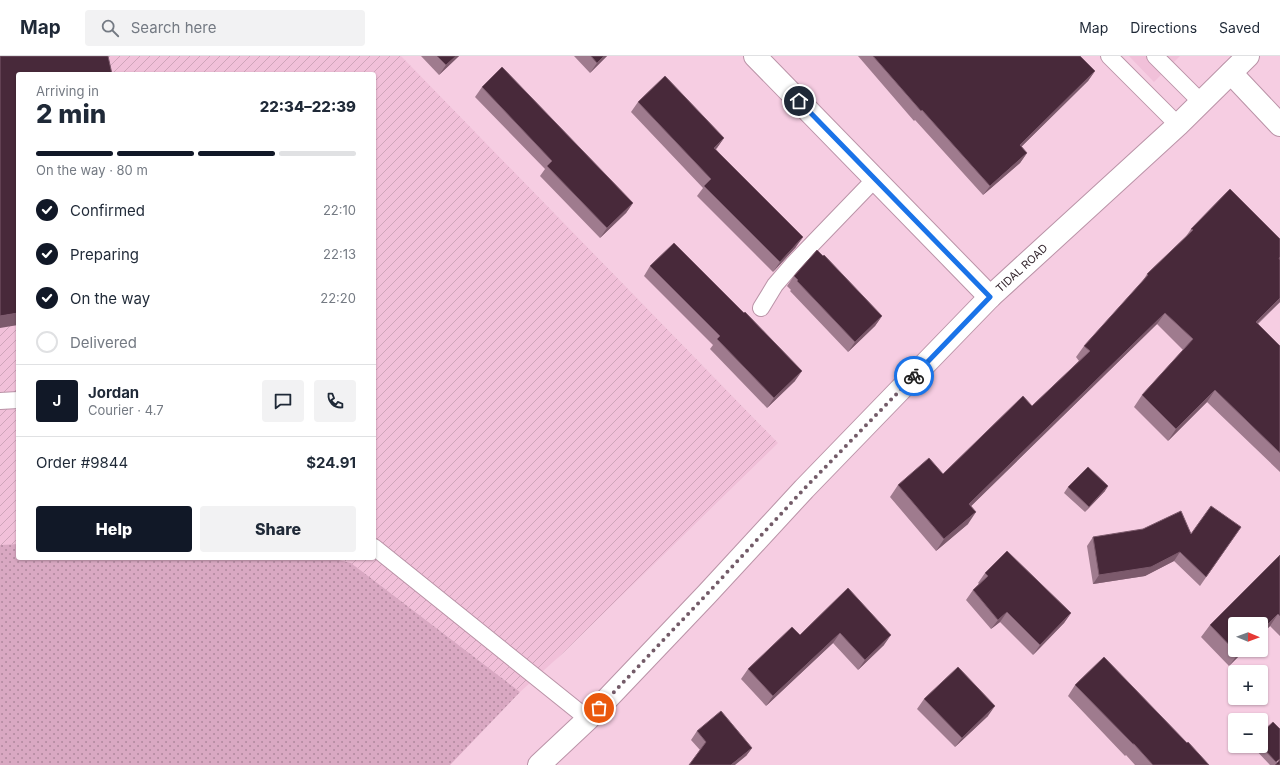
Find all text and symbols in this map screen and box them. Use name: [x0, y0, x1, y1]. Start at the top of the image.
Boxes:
search box: [85, 10, 365, 46]
text: Map: [20, 16, 61, 39]
icon: search: [99, 17, 121, 39]
text: Search here: [131, 18, 216, 37]
text: Map: [1079, 19, 1108, 36]
text: Directions: [1130, 19, 1197, 36]
text: Saved: [1219, 19, 1260, 36]
text: Arriving in: [36, 83, 99, 99]
pin: [782, 84, 816, 118]
icon: home: [788, 90, 810, 112]
text: 22:34–22:39: [260, 97, 356, 116]
text: 2 min: [36, 98, 106, 129]
text: On the way · 80 m: [36, 162, 148, 178]
icon: check: [36, 199, 58, 221]
text: Confirmed: [70, 201, 145, 220]
text: 22:10: [323, 202, 356, 218]
street label: TIDAL ROAD: [993, 241, 1051, 295]
icon: check: [36, 243, 58, 265]
text: Preparing: [70, 245, 139, 264]
text: 22:13: [323, 246, 356, 262]
icon: check: [36, 287, 58, 309]
text: On the way: [70, 289, 150, 308]
text: 22:20: [320, 290, 356, 306]
text: Delivered: [70, 333, 137, 352]
courier: [894, 356, 934, 396]
icon: bike: [903, 365, 925, 387]
button: chat: [262, 380, 304, 422]
button: phone: [314, 380, 356, 422]
text: Jordan: [88, 383, 139, 402]
text: J: [53, 391, 61, 410]
text: Courier · 4.7: [88, 402, 164, 418]
text: Order #9844: [36, 453, 128, 472]
text: $24.91: [306, 453, 356, 472]
button: Help: [36, 506, 192, 552]
button: Share: [200, 506, 356, 552]
north arrow: [1228, 617, 1268, 657]
map controls: [1228, 617, 1268, 753]
button: +: [1228, 665, 1268, 705]
pin: [582, 691, 616, 725]
icon: bag: [588, 697, 610, 719]
button: −: [1228, 713, 1268, 753]

